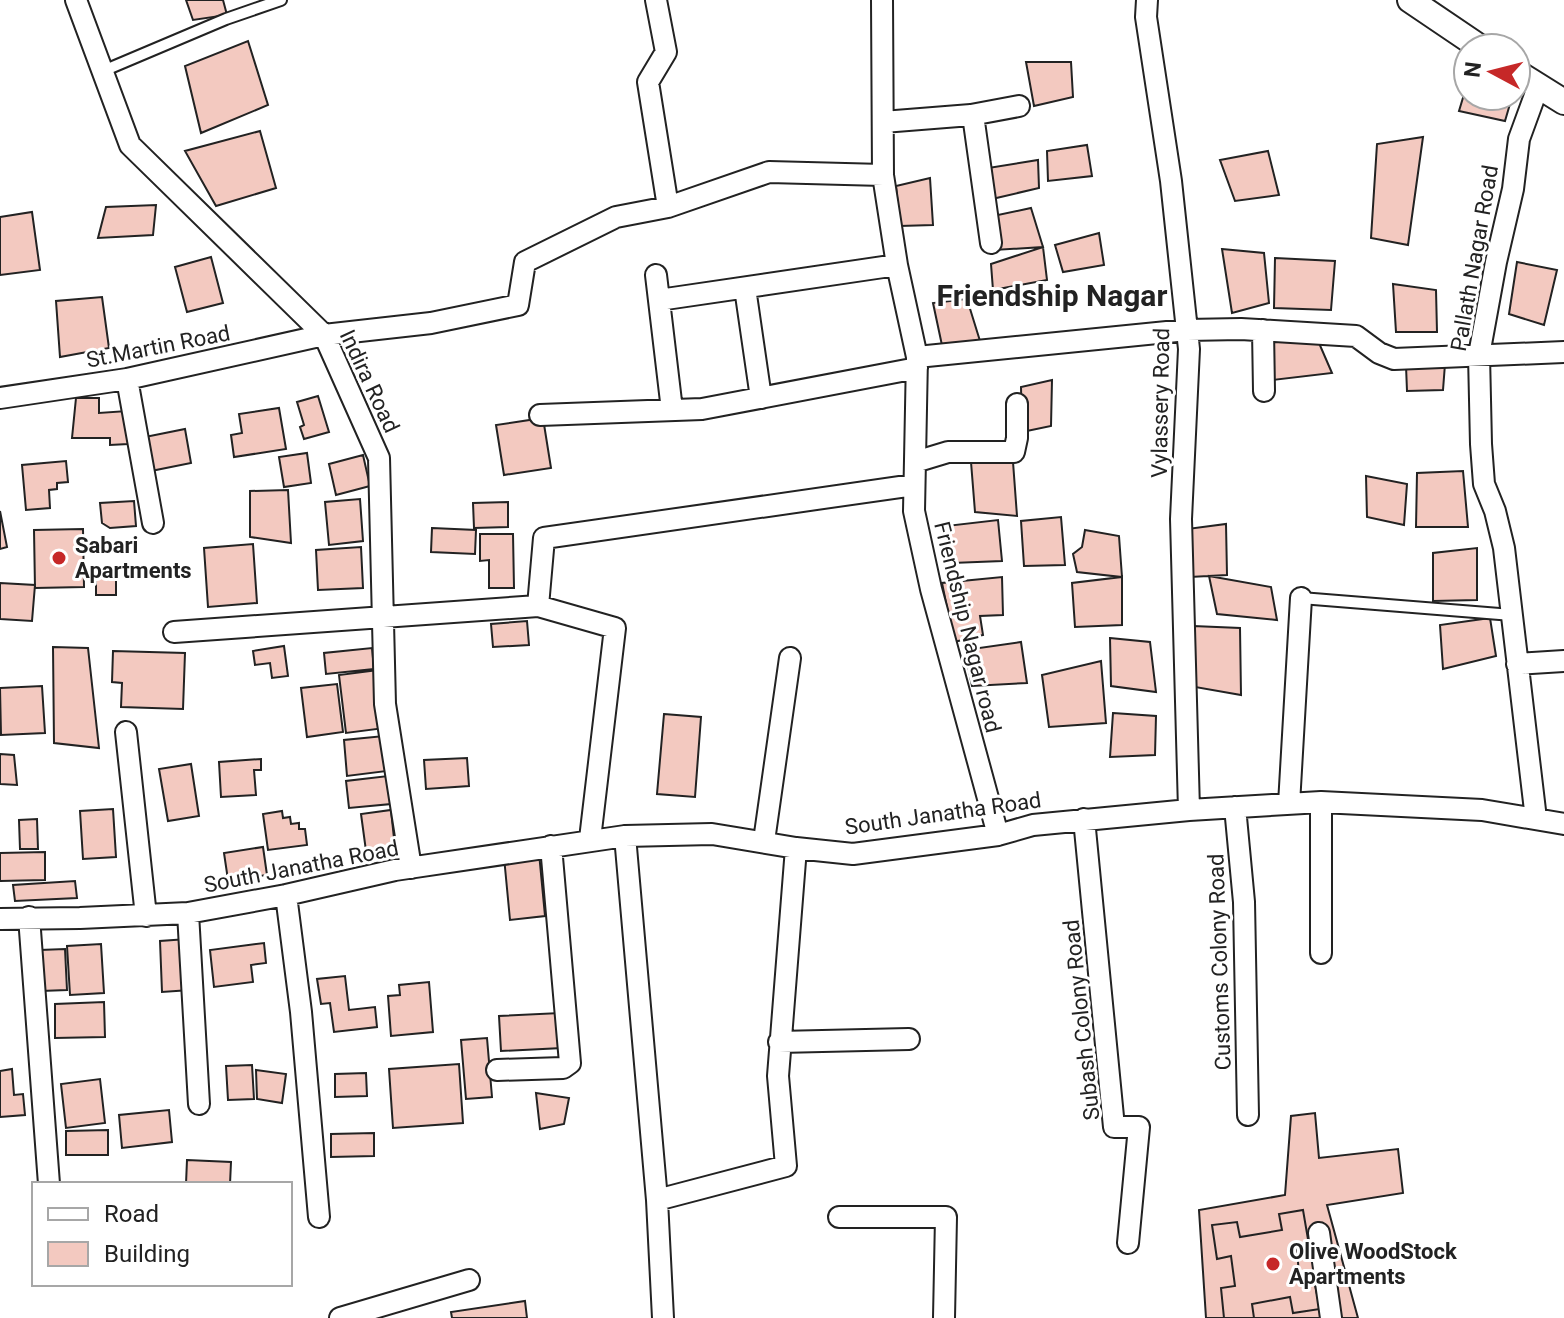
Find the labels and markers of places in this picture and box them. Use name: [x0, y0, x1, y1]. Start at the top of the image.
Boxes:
place label: Sabari Apartments: [75, 533, 192, 583]
marker: Sabari Apartments: [50, 549, 68, 567]
place label: Olive WoodStock Apartments: [1289, 1239, 1457, 1289]
marker: Olive WoodStock Apartments: [1264, 1255, 1282, 1273]

